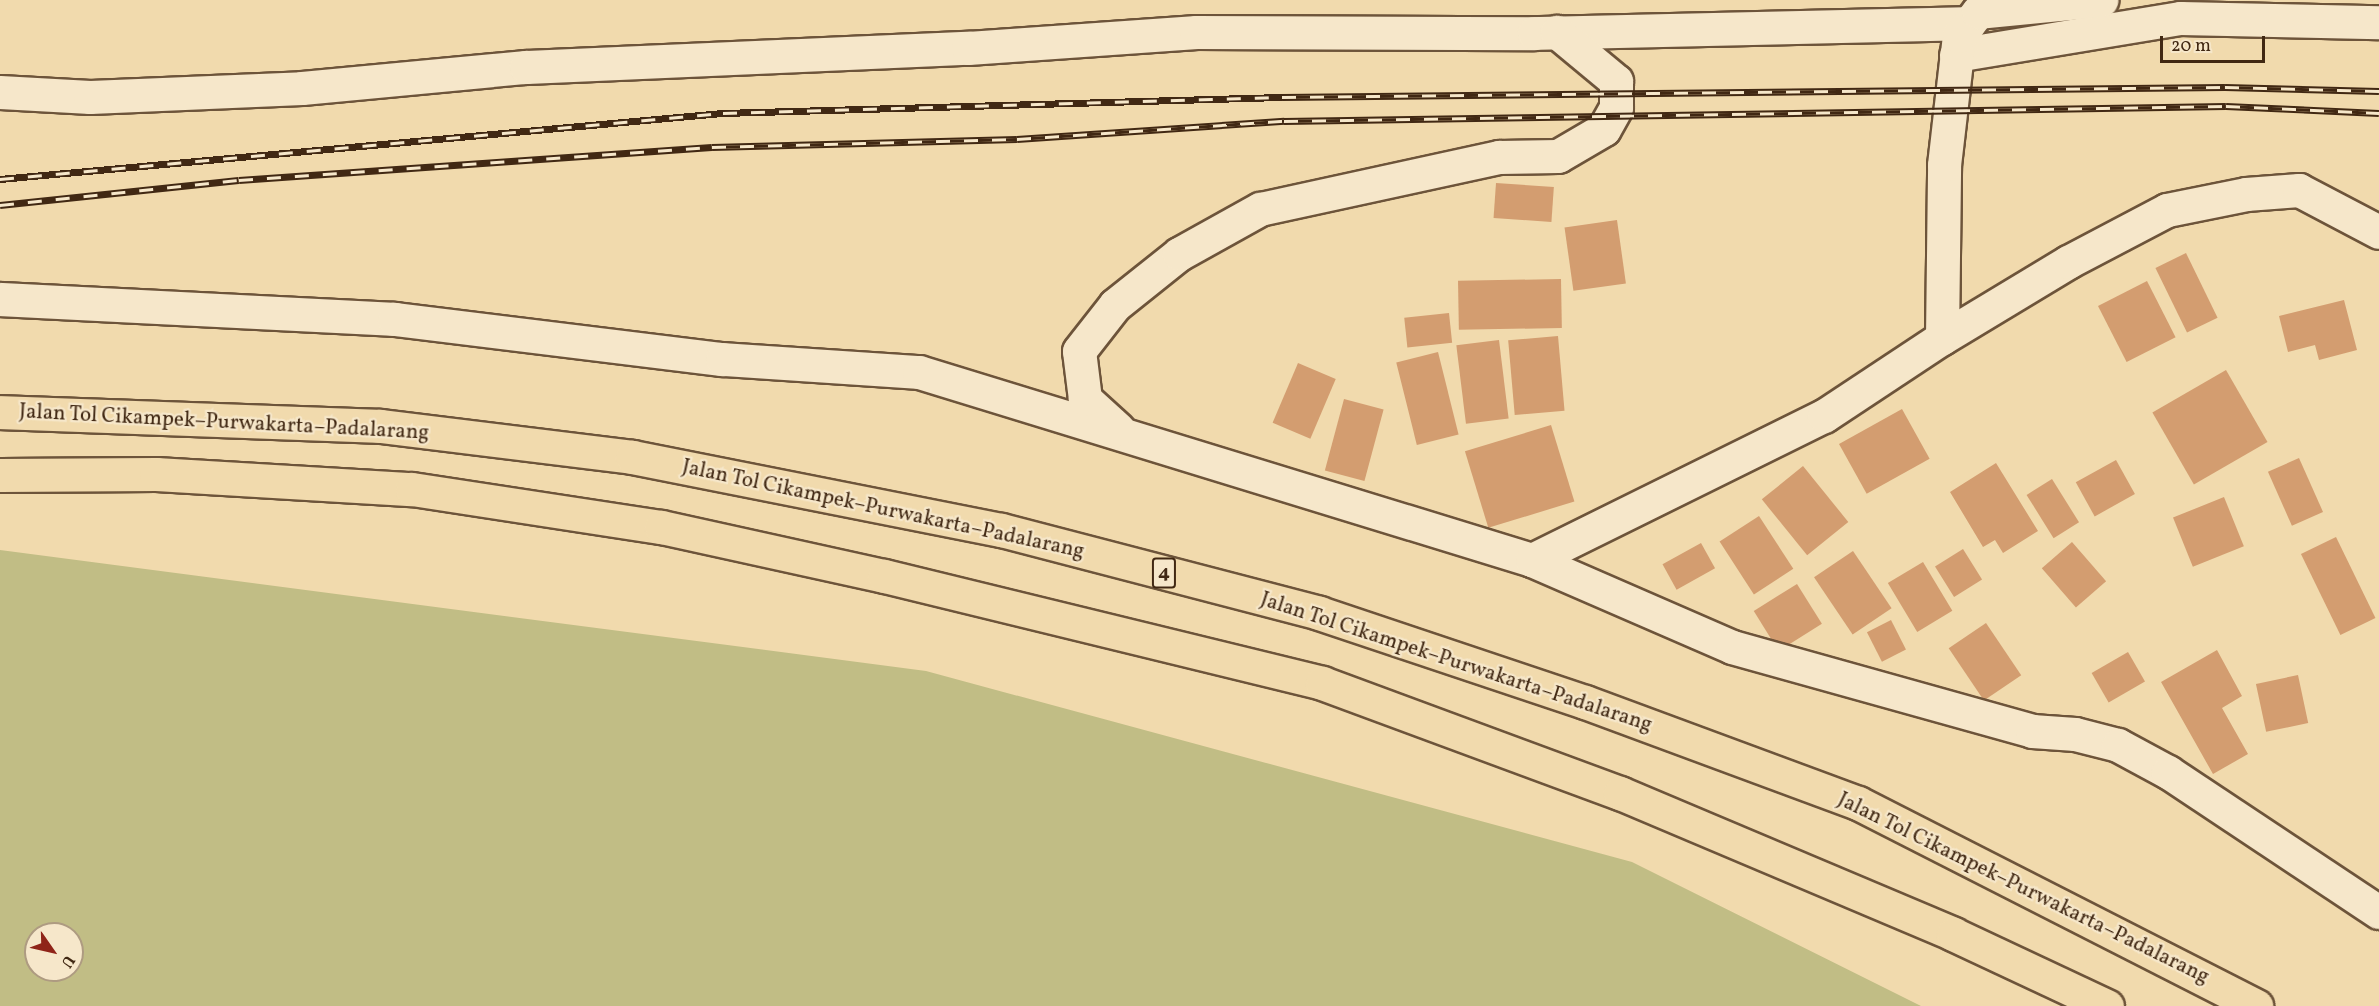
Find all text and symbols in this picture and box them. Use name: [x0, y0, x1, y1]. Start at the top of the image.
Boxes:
scale bar: [2163, 24, 2268, 62]
text: 20 m: [2171, 34, 2211, 59]
street label: Jalan Tol Cikampek–Purwakarta–Padalarang: [18, 400, 430, 446]
street label: Jalan Tol Cikampek–Purwakarta–Padalarang: [679, 455, 1087, 565]
road number: 4: [1150, 556, 1178, 590]
street label: Jalan Tol Cikampek–Purwakarta–Padalarang: [1257, 588, 1655, 738]
street label: Jalan Tol Cikampek–Purwakarta–Padalarang: [1833, 788, 2213, 990]
north arrow: [24, 922, 84, 982]
text: U: [55, 950, 79, 972]

